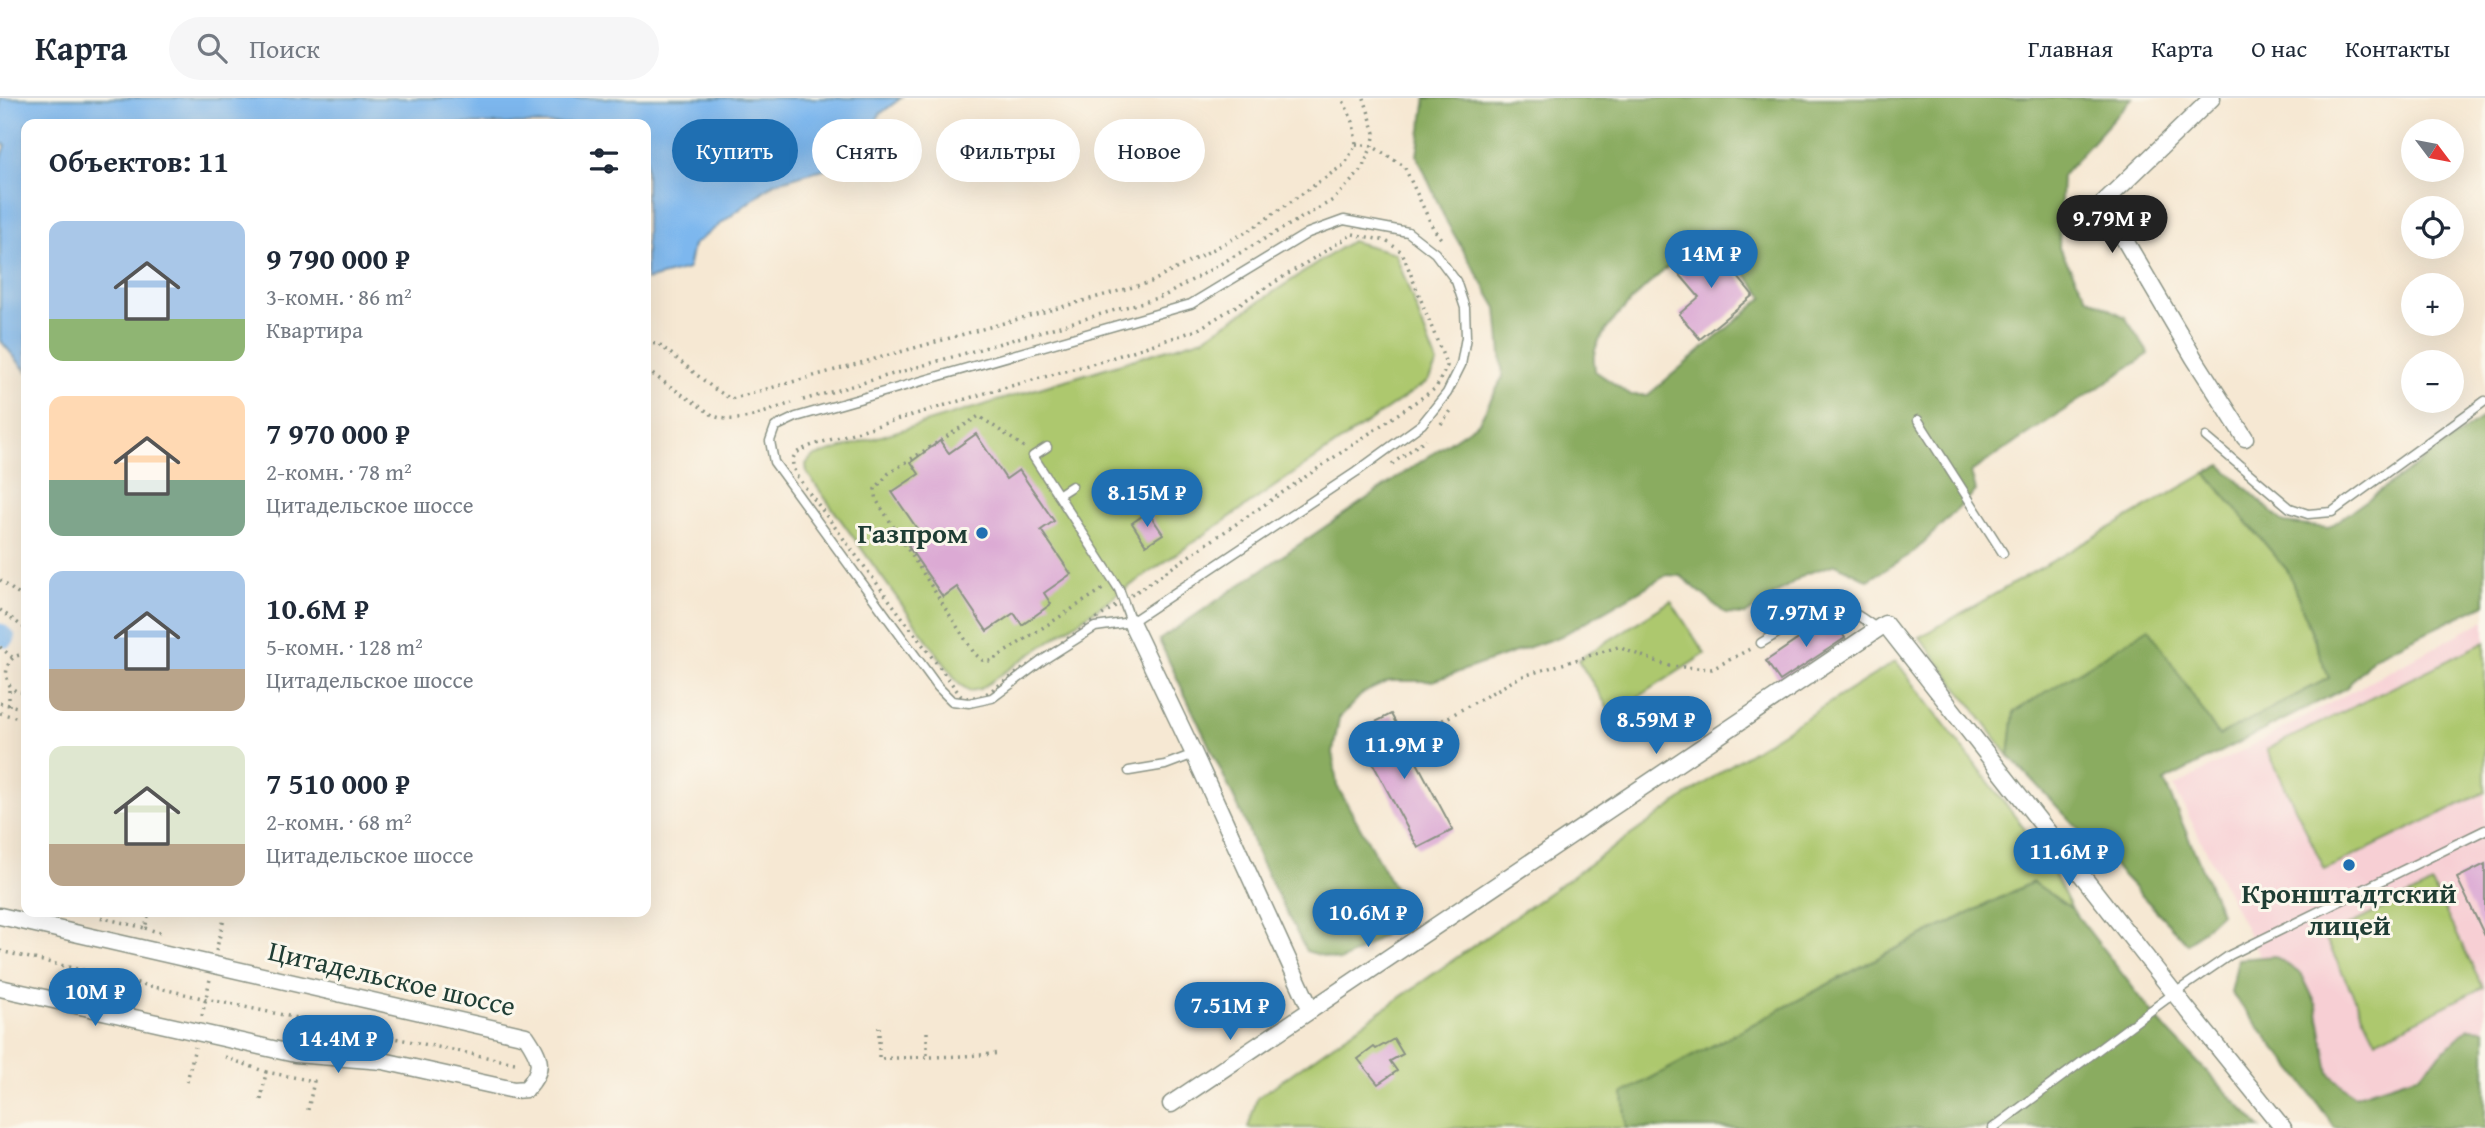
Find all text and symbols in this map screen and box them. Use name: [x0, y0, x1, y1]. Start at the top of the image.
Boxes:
search box: [169, 17, 659, 80]
text: Карта: [35, 24, 127, 72]
icon: search: [193, 29, 231, 67]
text: Поиск: [249, 29, 320, 68]
text: Главная: [2028, 31, 2113, 66]
text: Карта: [2151, 31, 2213, 66]
text: О нас: [2251, 31, 2307, 66]
text: Контакты: [2345, 31, 2450, 66]
chip: Купить: [672, 119, 798, 182]
chip: Снять: [812, 119, 922, 182]
chip: Фильтры: [936, 119, 1080, 182]
chip: Новое: [1094, 119, 1205, 182]
north arrow: [2401, 119, 2464, 182]
map controls: [2401, 119, 2464, 413]
text: Объектов: 11: [49, 139, 229, 183]
icon: filters: [585, 142, 623, 180]
pin: 9.79M ₽: [2047, 195, 2177, 255]
button: locate: [2401, 196, 2464, 259]
text: 9.79M ₽: [2072, 201, 2152, 234]
pin: 14M ₽: [1662, 230, 1760, 290]
text: 9 790 000 ₽: [266, 236, 410, 280]
text: 14M ₽: [1681, 236, 1741, 269]
icon: home: [105, 249, 189, 333]
button: +: [2401, 273, 2464, 336]
text: 3-комн. · 86 m²: [266, 280, 412, 313]
text: Квартира: [266, 313, 363, 346]
button: −: [2401, 350, 2464, 413]
text: 7 970 000 ₽: [266, 411, 410, 455]
icon: home: [105, 424, 189, 508]
text: 2-комн. · 78 m²: [266, 455, 412, 488]
pin: 8.15M ₽: [1082, 470, 1212, 529]
text: 8.15M ₽: [1107, 475, 1187, 508]
text: Цитадельское шоссе: [266, 488, 474, 521]
place label: Газпром: [857, 512, 968, 553]
marker: Газпром: [974, 525, 990, 541]
text: 10.6M ₽: [266, 586, 369, 630]
pin: 7.97M ₽: [1741, 589, 1871, 649]
text: 7.97M ₽: [1766, 595, 1846, 628]
icon: home: [105, 599, 189, 683]
text: 5-комн. · 128 m²: [266, 630, 423, 663]
text: Цитадельское шоссе: [266, 663, 474, 696]
pin: 8.59M ₽: [1591, 696, 1721, 756]
text: 8.59M ₽: [1616, 702, 1696, 735]
pin: 11.9M ₽: [1339, 722, 1469, 781]
text: 11.9M ₽: [1364, 727, 1444, 760]
text: 7 510 000 ₽: [266, 761, 410, 805]
icon: home: [105, 774, 189, 858]
text: 2-комн. · 68 m²: [266, 805, 412, 838]
pin: 11.6M ₽: [2004, 828, 2134, 888]
text: 11.6M ₽: [2029, 834, 2109, 867]
text: Цитадельское шоссе: [266, 838, 474, 871]
marker: Кронштадтский лицей: [2341, 857, 2357, 873]
place label: Кронштадтский лицей: [2241, 872, 2457, 945]
pin: 10.6M ₽: [1303, 890, 1433, 949]
text: 10.6M ₽: [1328, 895, 1408, 928]
street label: Цитадельское шоссе: [264, 929, 520, 1026]
pin: 10M ₽: [46, 968, 144, 1028]
text: 10M ₽: [65, 974, 125, 1007]
pin: 7.51M ₽: [1165, 982, 1295, 1042]
text: 7.51M ₽: [1190, 988, 1270, 1021]
pin: 14.4M ₽: [273, 1016, 403, 1075]
text: 14.4M ₽: [298, 1021, 378, 1054]

